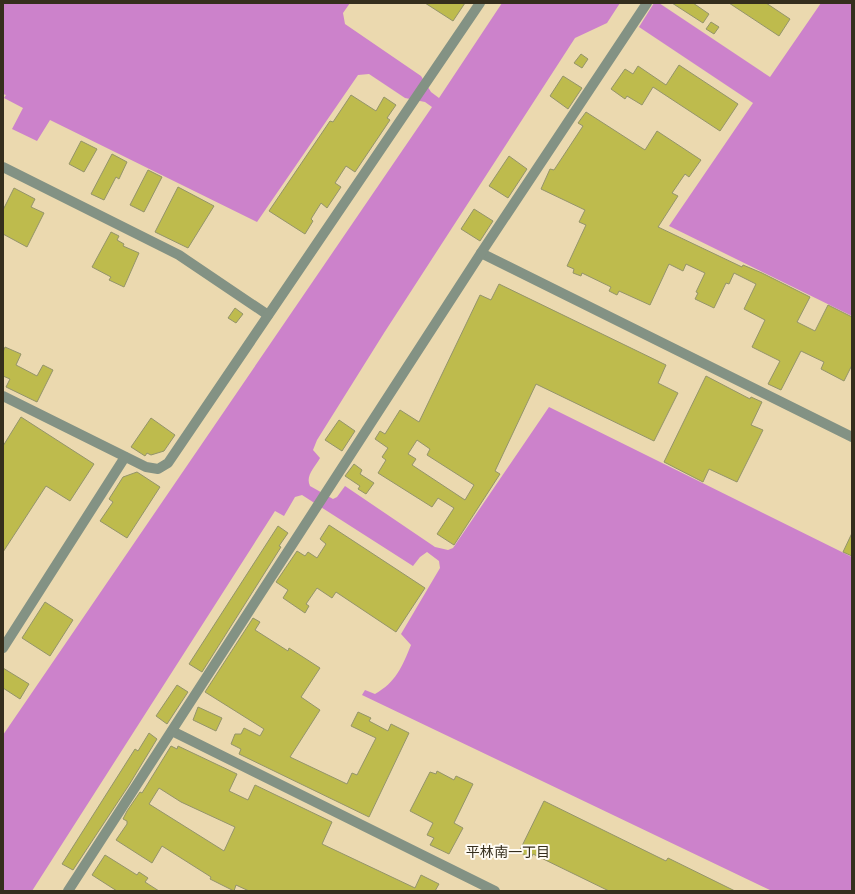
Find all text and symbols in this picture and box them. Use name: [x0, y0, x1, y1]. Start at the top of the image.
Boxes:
district label: 平林南一丁目: [466, 844, 550, 861]

